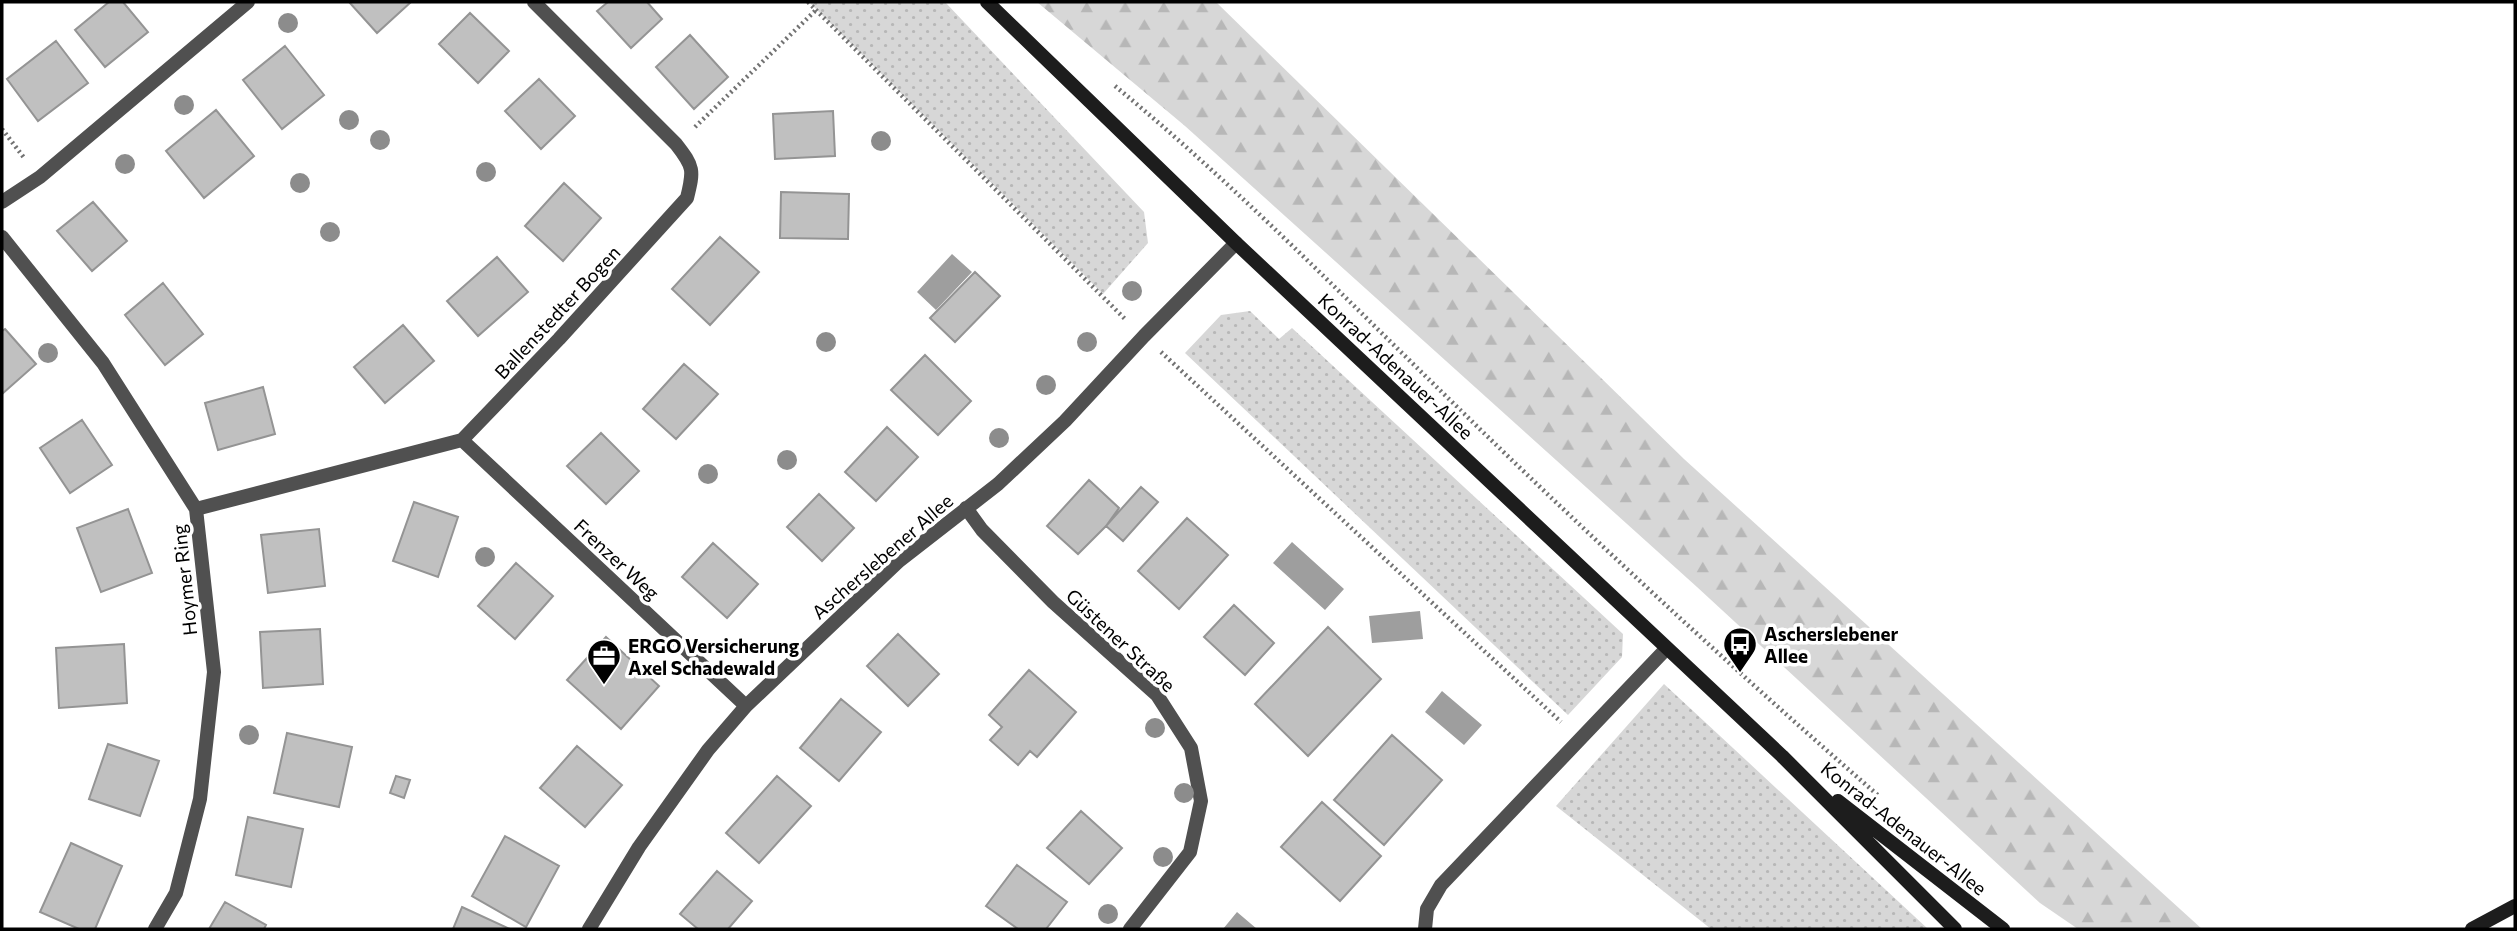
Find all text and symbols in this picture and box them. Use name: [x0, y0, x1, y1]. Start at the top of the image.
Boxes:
street label: Ballenstedter Bogen: [489, 241, 625, 383]
street label: Konrad-Adenauer-Allee: [1314, 288, 1478, 444]
street label: Ascherslebener Allee: [807, 489, 957, 623]
street label: Frenzer Weg: [570, 514, 664, 604]
street label: Hoymer Ring: [167, 523, 201, 637]
street label: Güstener Straße: [1062, 584, 1180, 696]
place label: Ascherslebener Allee: [1764, 622, 1899, 667]
bus stop icon: Ascherslebener Allee: [1721, 625, 1759, 674]
place label: ERGO Versicherung Axel Schadewald: [628, 634, 800, 679]
office icon: ERGO Versicherung Axel Schadewald: [585, 637, 623, 686]
street label: Konrad-Adenauer-Allee: [1817, 756, 1991, 900]

